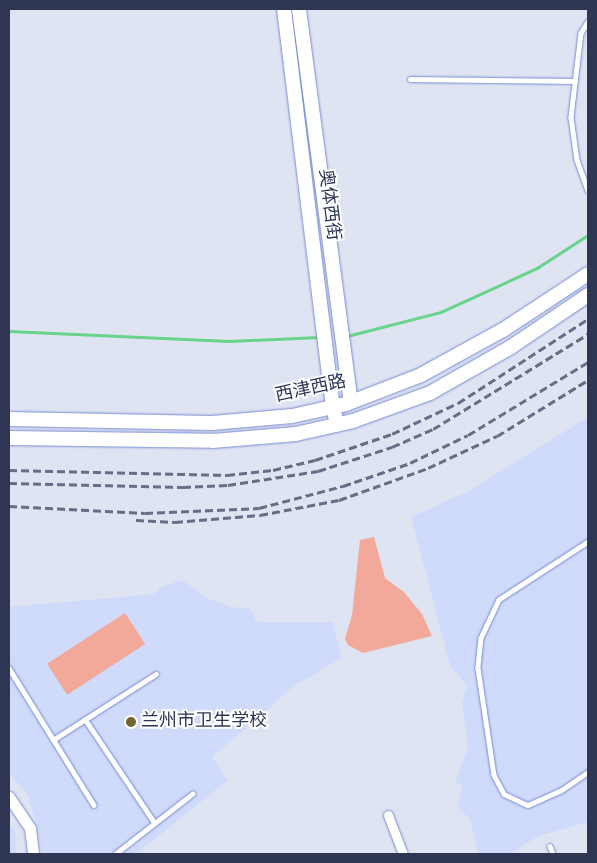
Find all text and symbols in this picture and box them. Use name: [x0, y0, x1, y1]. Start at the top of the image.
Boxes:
street label: 奥体西街: [313, 168, 343, 242]
street label: 西津西路: [274, 372, 348, 408]
place label: 兰州市卫生学校: [141, 711, 267, 733]
marker: 兰州市卫生学校: [125, 716, 137, 728]

